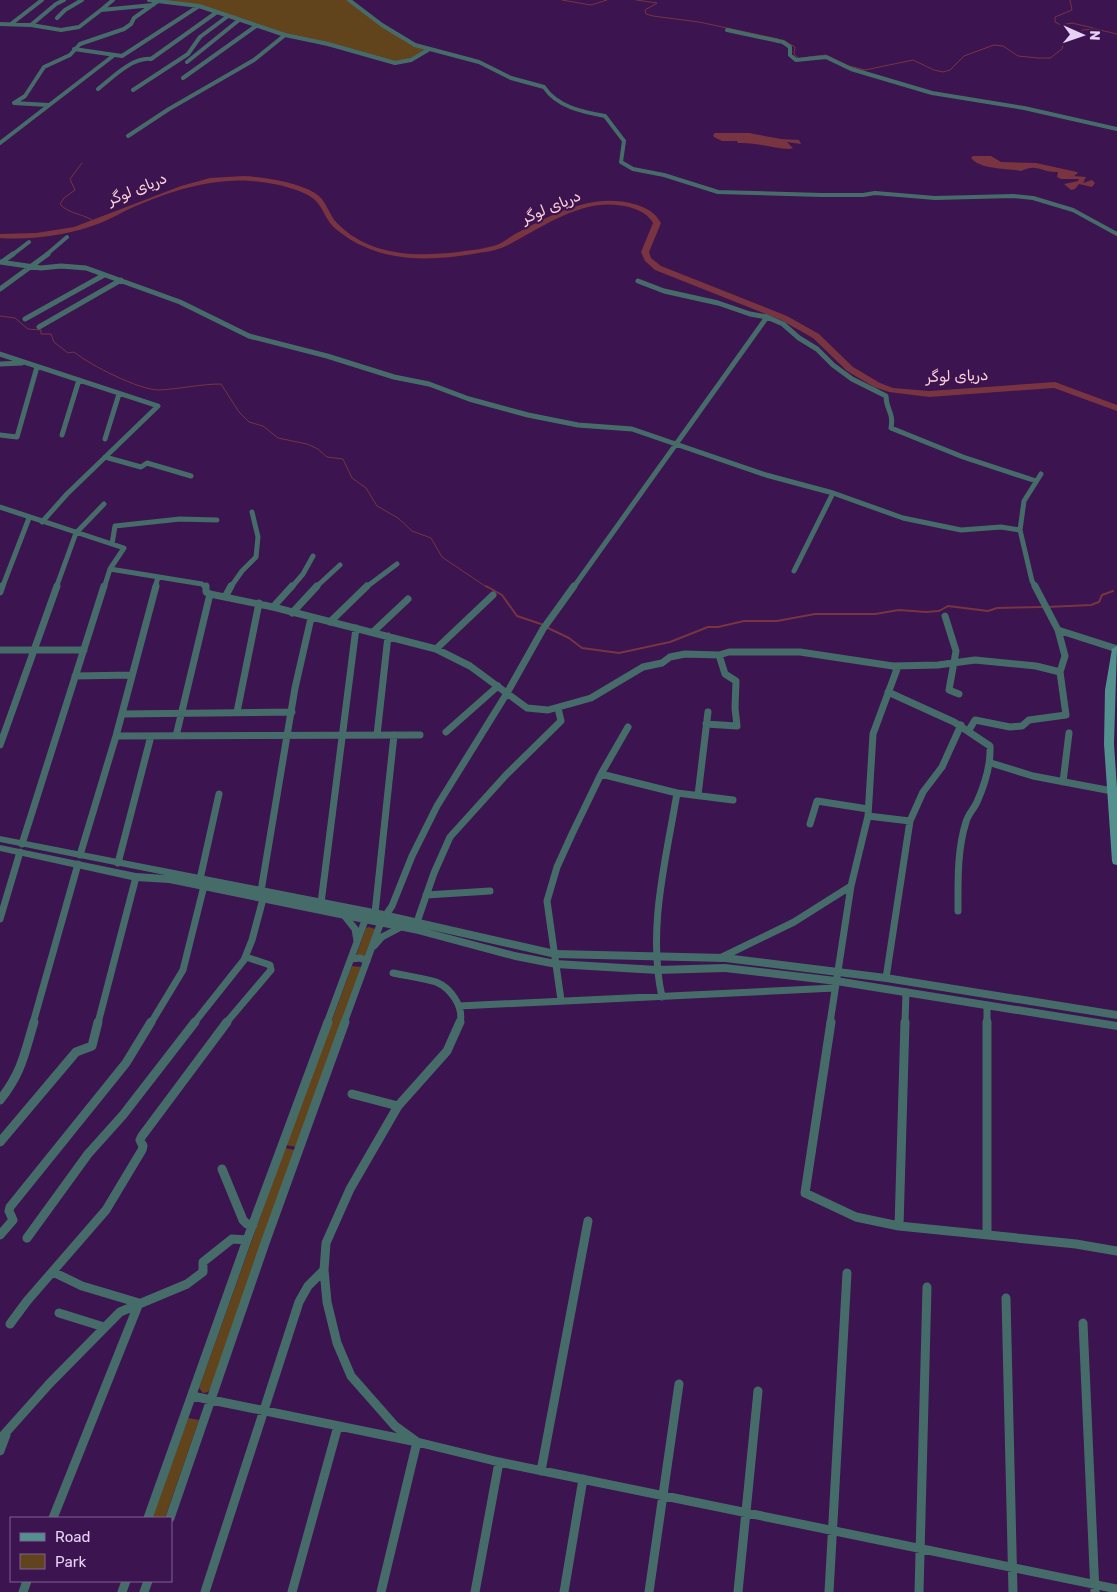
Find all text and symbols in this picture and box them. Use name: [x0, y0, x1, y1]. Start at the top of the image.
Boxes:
north arrow: [1057, 10, 1107, 60]
text: N: [1086, 30, 1103, 41]
water label: دریای لوگر: [104, 169, 169, 209]
water label: دریای لوگر: [518, 187, 583, 228]
water label: دریای لوگر: [925, 366, 988, 386]
legend: [10, 1517, 172, 1582]
text: Road: [55, 1528, 91, 1546]
text: Park: [55, 1553, 86, 1571]

